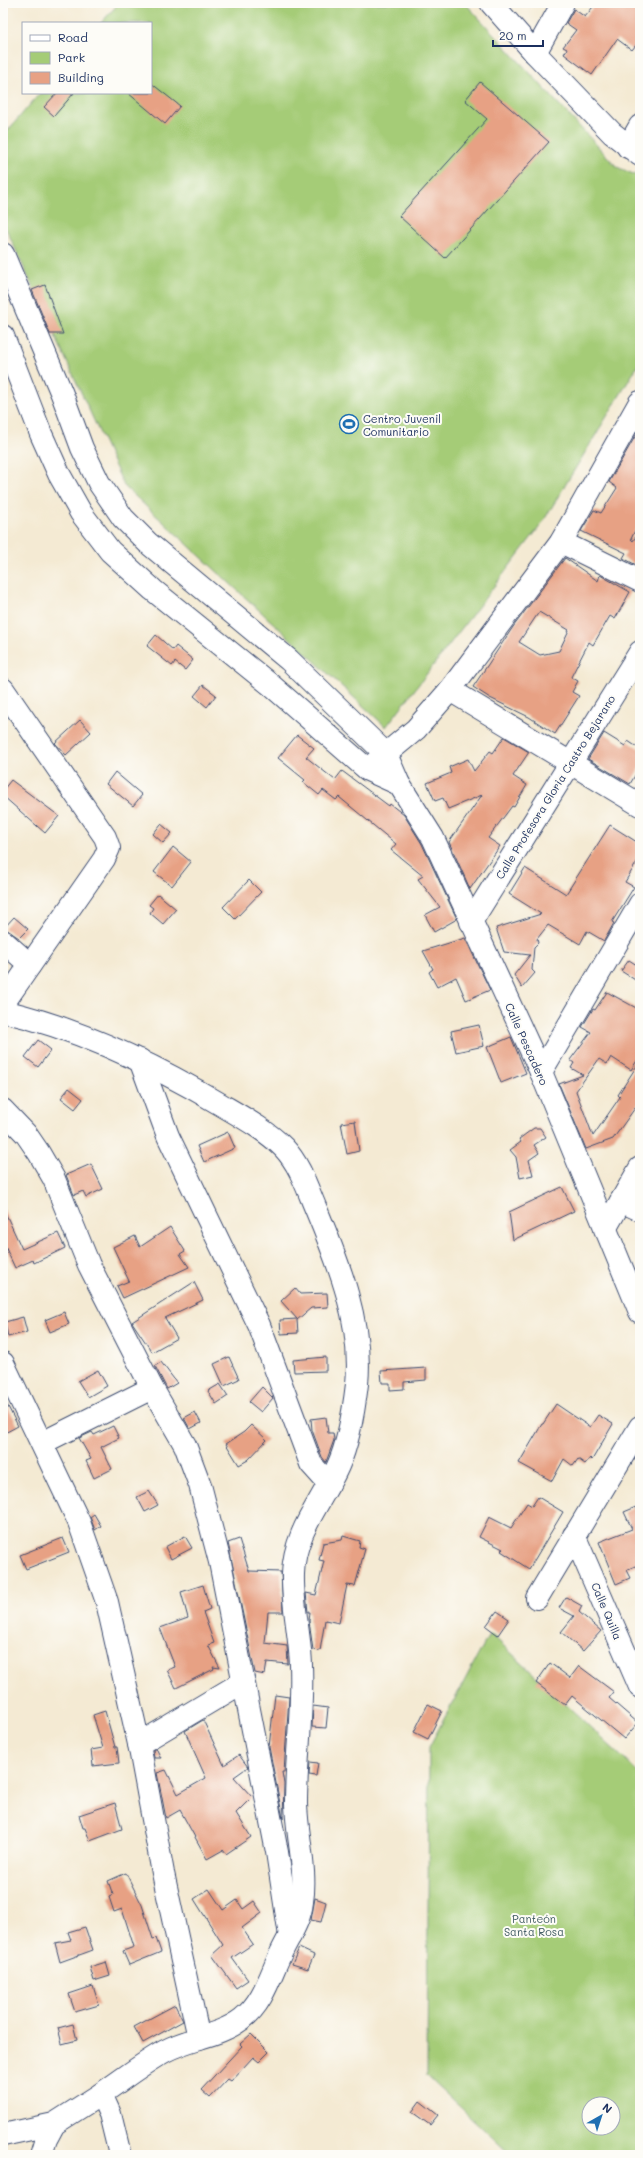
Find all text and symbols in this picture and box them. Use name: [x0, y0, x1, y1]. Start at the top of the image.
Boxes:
legend: [22, 22, 152, 94]
scale bar: [493, 22, 543, 48]
text: 20 m: [499, 27, 527, 43]
text: Road: [58, 29, 88, 45]
text: Park: [58, 49, 85, 65]
text: Building: [58, 69, 104, 85]
place label: Centro Juvenil Comunitario: [363, 411, 441, 439]
sports icon: Centro Juvenil Comunitario: [338, 413, 360, 435]
street label: Calle Profesora Gloria Castro Bejarano: [492, 692, 618, 882]
street label: Calle Pescadero: [502, 1000, 552, 1088]
street label: Calle Quilla: [588, 1580, 626, 1642]
park label: Panteón Santa Rosa: [504, 1911, 564, 1939]
north arrow: [581, 2096, 621, 2136]
text: N: [600, 2099, 616, 2116]

